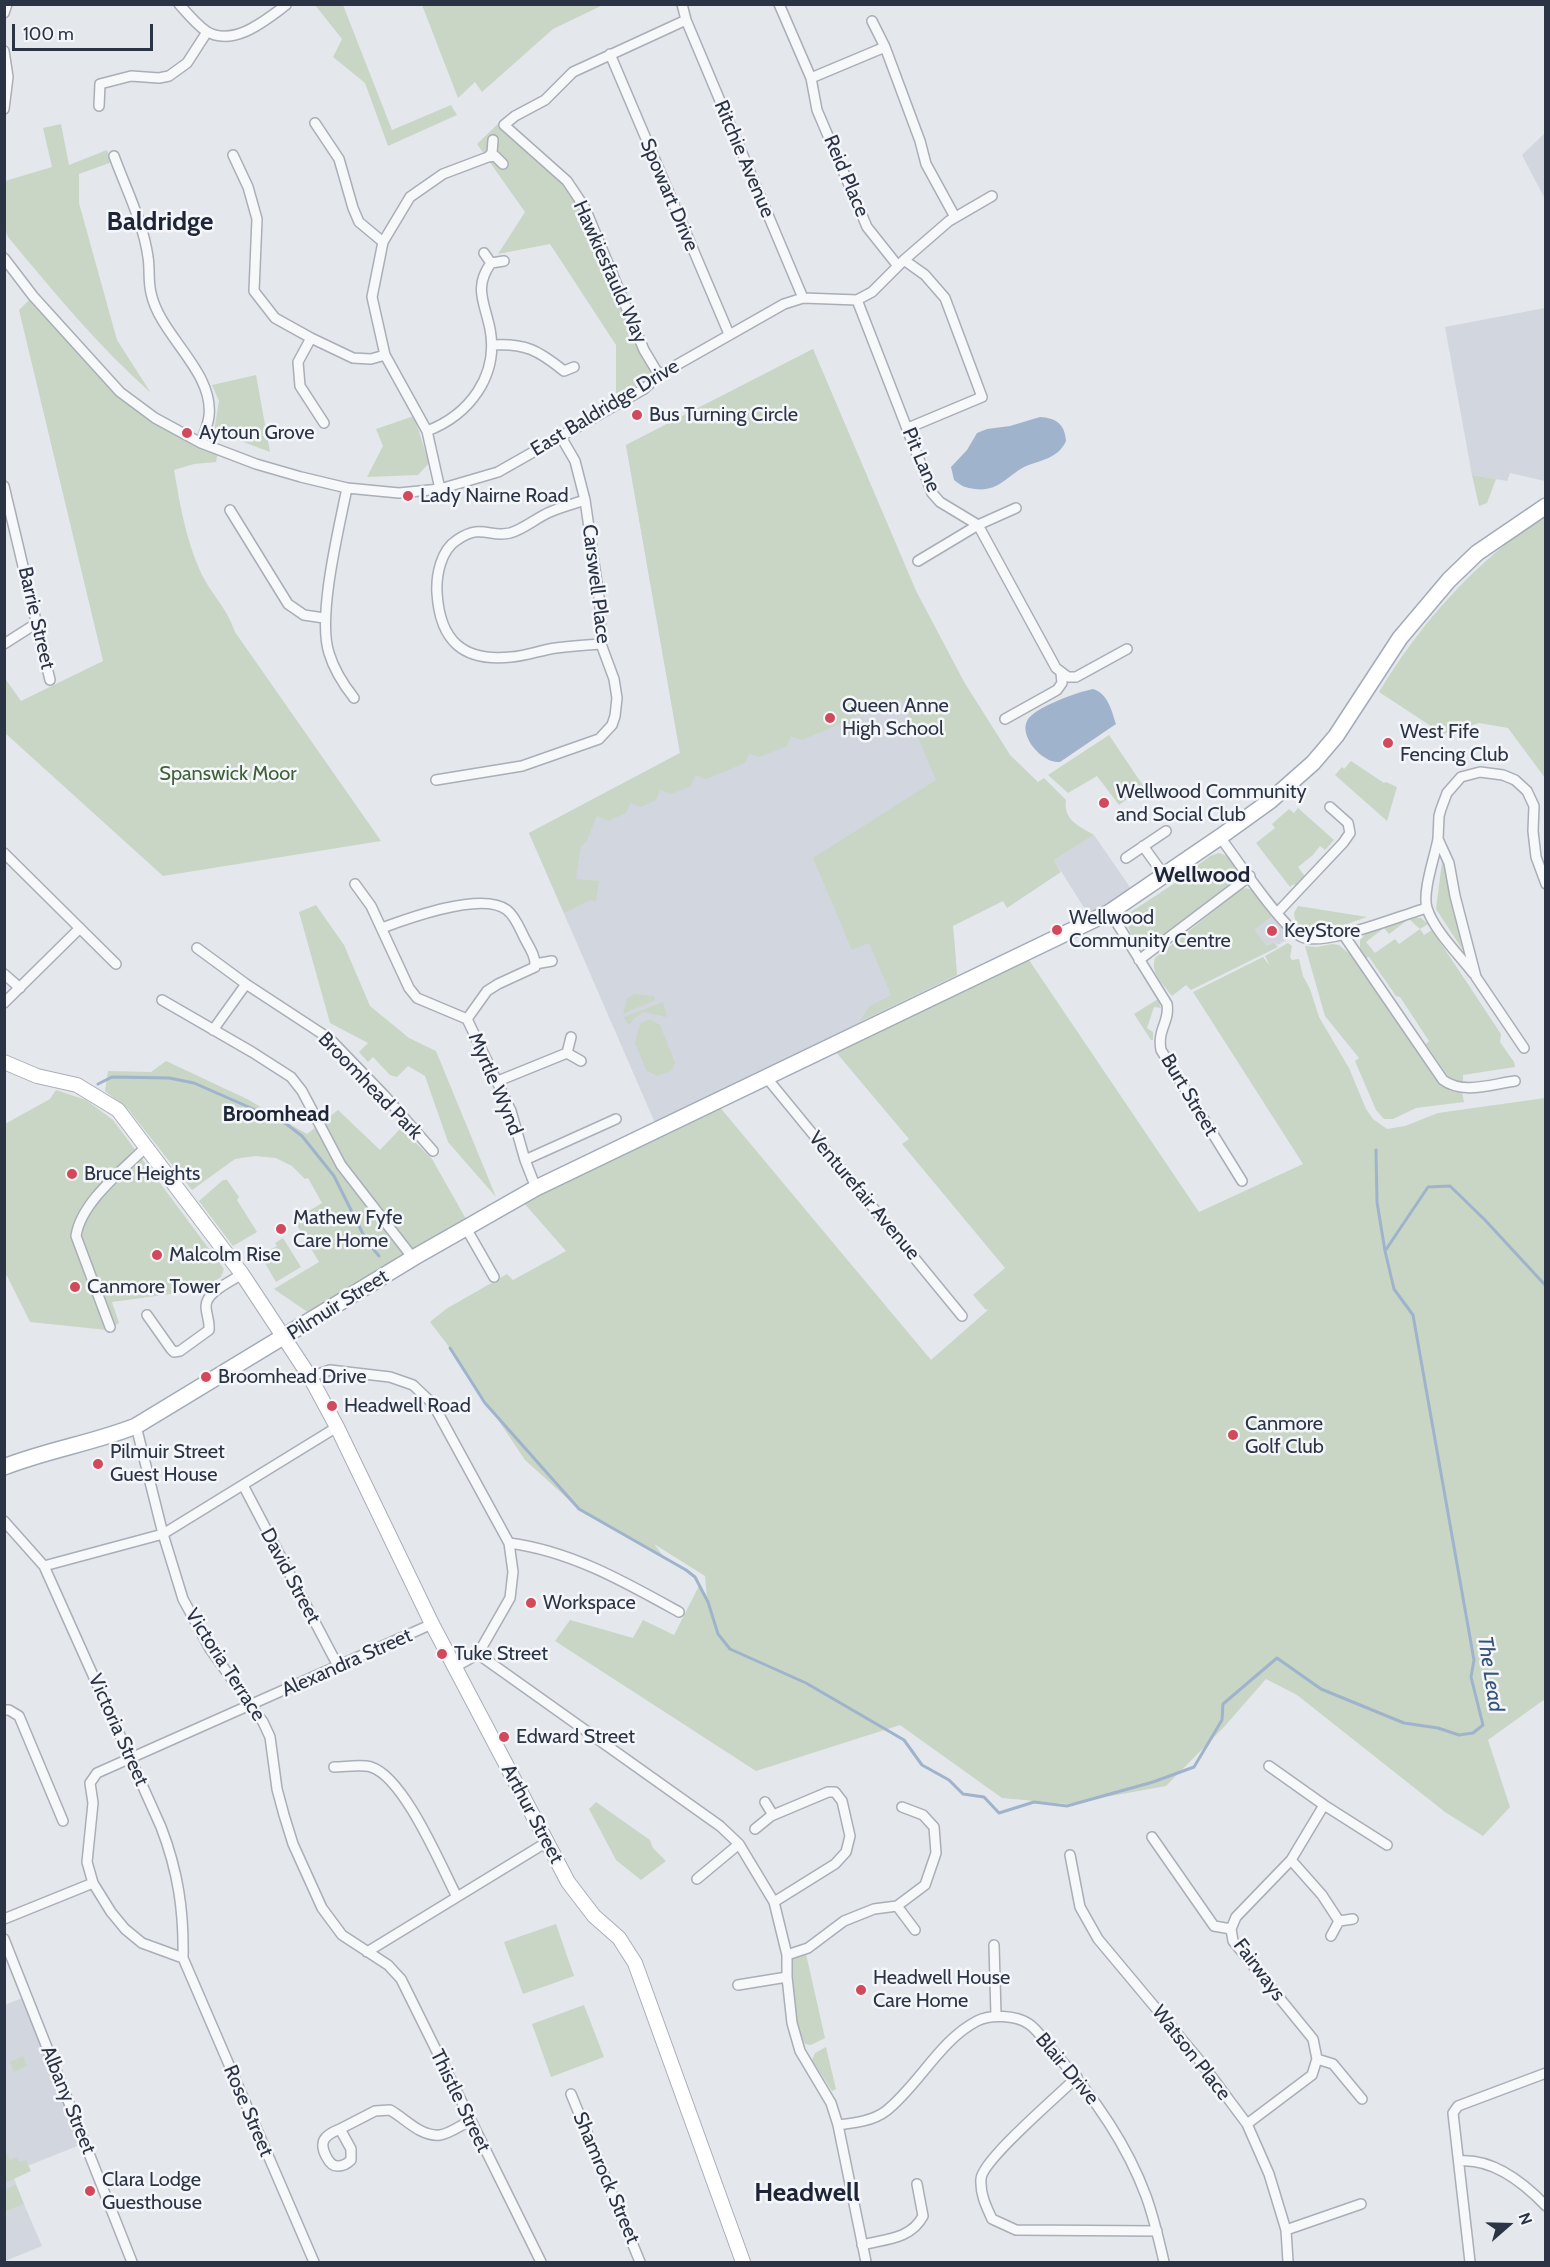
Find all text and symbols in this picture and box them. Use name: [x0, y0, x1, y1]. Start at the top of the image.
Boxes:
scale bar: [15, 12, 156, 50]
text: 100 m: [23, 23, 74, 45]
street label: Ritchie Avenue: [709, 97, 779, 221]
street label: Reid Place: [818, 131, 874, 221]
street label: Spowart Drive: [635, 135, 703, 255]
street label: Hawkiesfauld Way: [568, 197, 652, 347]
district label: Baldridge: [107, 206, 213, 238]
street label: East Baldridge Drive: [527, 354, 683, 462]
place label: Bus Turning Circle: [649, 403, 798, 427]
marker: Bus Turning Circle: [630, 408, 644, 422]
place label: Aytoun Grove: [199, 421, 315, 445]
street label: Pit Lane: [897, 424, 945, 496]
marker: Aytoun Grove: [180, 426, 194, 440]
place label: Lady Nairne Road: [420, 484, 569, 508]
marker: Lady Nairne Road: [401, 489, 415, 503]
street label: Carswell Place: [577, 523, 615, 645]
street label: Barrie Street: [13, 564, 59, 672]
place label: Queen Anne High School: [842, 694, 949, 741]
marker: Queen Anne High School: [823, 711, 837, 725]
place label: West Fife Fencing Club: [1400, 720, 1509, 767]
marker: West Fife Fencing Club: [1381, 736, 1395, 750]
park label: Spanswick Moor: [159, 762, 297, 786]
place label: Wellwood Community and Social Club: [1116, 780, 1307, 827]
marker: Wellwood Community and Social Club: [1097, 796, 1111, 810]
district label: Wellwood: [1154, 863, 1250, 889]
place label: Wellwood Community Centre: [1069, 906, 1231, 953]
place label: KeyStore: [1284, 919, 1360, 943]
marker: Wellwood Community Centre: [1050, 923, 1064, 937]
marker: KeyStore: [1265, 924, 1279, 938]
street label: Broomhead Park: [313, 1027, 427, 1145]
street label: Myrtle Wynd: [463, 1029, 527, 1139]
street label: Burt Street: [1155, 1050, 1223, 1140]
district label: Broomhead: [223, 1102, 329, 1128]
street label: Venturefair Avenue: [803, 1127, 925, 1265]
place label: Bruce Heights: [84, 1162, 200, 1186]
marker: Bruce Heights: [65, 1167, 79, 1181]
place label: Mathew Fyfe Care Home: [293, 1206, 402, 1253]
marker: Mathew Fyfe Care Home: [274, 1222, 288, 1236]
place label: Malcolm Rise: [169, 1243, 281, 1267]
marker: Malcolm Rise: [150, 1248, 164, 1262]
street label: Pilmuir Street: [283, 1264, 393, 1346]
place label: Canmore Tower: [87, 1275, 220, 1299]
marker: Canmore Tower: [68, 1280, 82, 1294]
place label: Broomhead Drive: [218, 1365, 367, 1389]
marker: Broomhead Drive: [199, 1370, 213, 1384]
place label: Headwell Road: [344, 1394, 471, 1418]
marker: Headwell Road: [325, 1399, 339, 1413]
place label: Canmore Golf Club: [1245, 1412, 1324, 1459]
marker: Canmore Golf Club: [1226, 1428, 1240, 1442]
place label: Pilmuir Street Guest House: [110, 1440, 225, 1487]
marker: Pilmuir Street Guest House: [91, 1457, 105, 1471]
street label: David Street: [255, 1524, 325, 1628]
place label: Workspace: [543, 1591, 636, 1615]
marker: Workspace: [524, 1596, 538, 1610]
street label: Victoria Terrace: [180, 1604, 270, 1726]
street label: Alexandra Street: [278, 1624, 416, 1702]
water label: The Lead: [1472, 1634, 1508, 1714]
place label: Tuke Street: [454, 1642, 548, 1666]
marker: Tuke Street: [435, 1647, 449, 1661]
street label: Victoria Street: [83, 1670, 153, 1790]
place label: Edward Street: [516, 1725, 635, 1749]
marker: Edward Street: [497, 1730, 511, 1744]
street label: Arthur Street: [496, 1760, 568, 1868]
street label: Fairways: [1228, 1934, 1290, 2006]
place label: Headwell House Care Home: [873, 1966, 1010, 2013]
marker: Headwell House Care Home: [854, 1983, 868, 1997]
street label: Watson Place: [1146, 2001, 1236, 2105]
street label: Blair Drive: [1030, 2028, 1104, 2110]
street label: Albany Street: [35, 2042, 101, 2158]
street label: Thistle Street: [425, 2046, 495, 2156]
street label: Rose Street: [218, 2062, 278, 2160]
street label: Shamrock Street: [567, 2109, 645, 2247]
place label: Clara Lodge Guesthouse: [102, 2168, 202, 2215]
district label: Headwell: [754, 2177, 860, 2209]
marker: Clara Lodge Guesthouse: [83, 2184, 97, 2198]
north arrow: [1478, 2195, 1538, 2255]
text: N: [1515, 2210, 1536, 2227]

